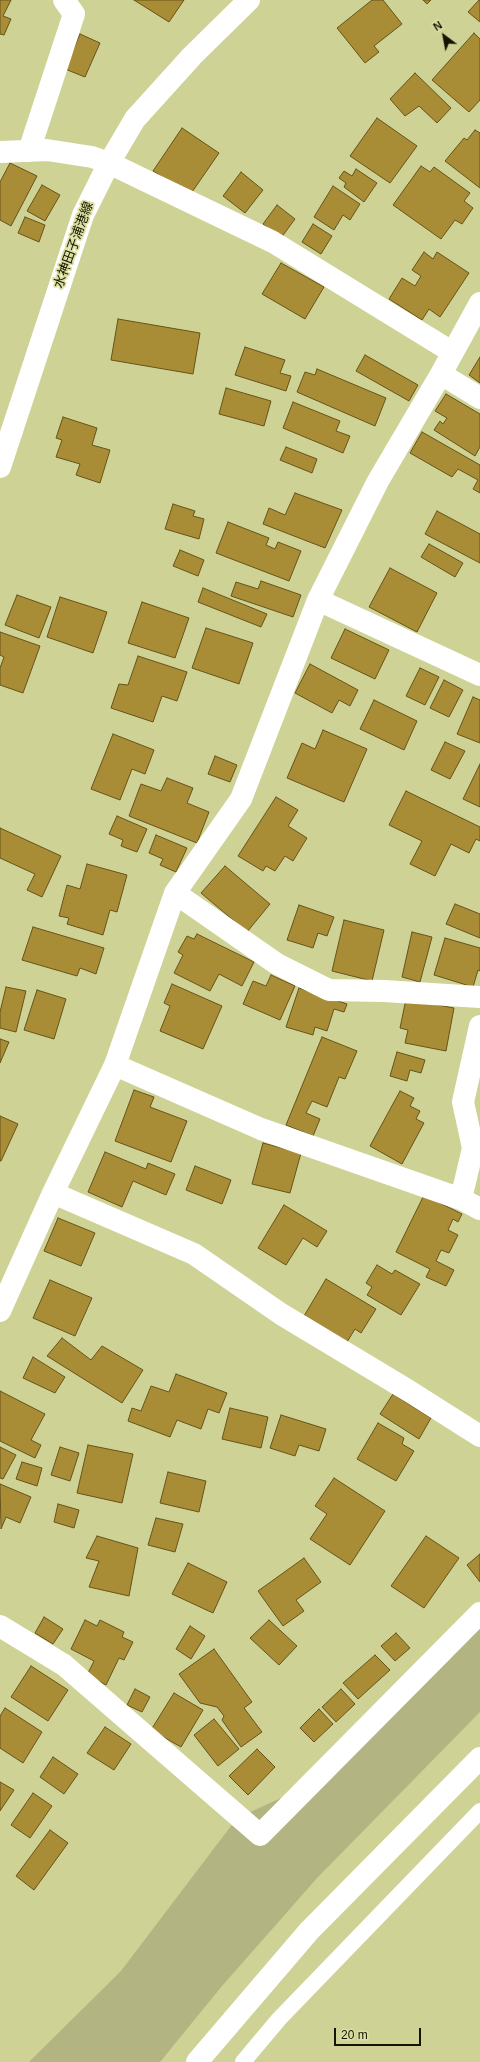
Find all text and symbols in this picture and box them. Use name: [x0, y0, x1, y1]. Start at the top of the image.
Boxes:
north arrow: [424, 16, 464, 56]
text: N: [431, 19, 444, 33]
street label: 水神田子浦港線: [51, 200, 97, 290]
scale bar: [336, 2020, 423, 2046]
text: 20 m: [341, 2028, 368, 2042]

